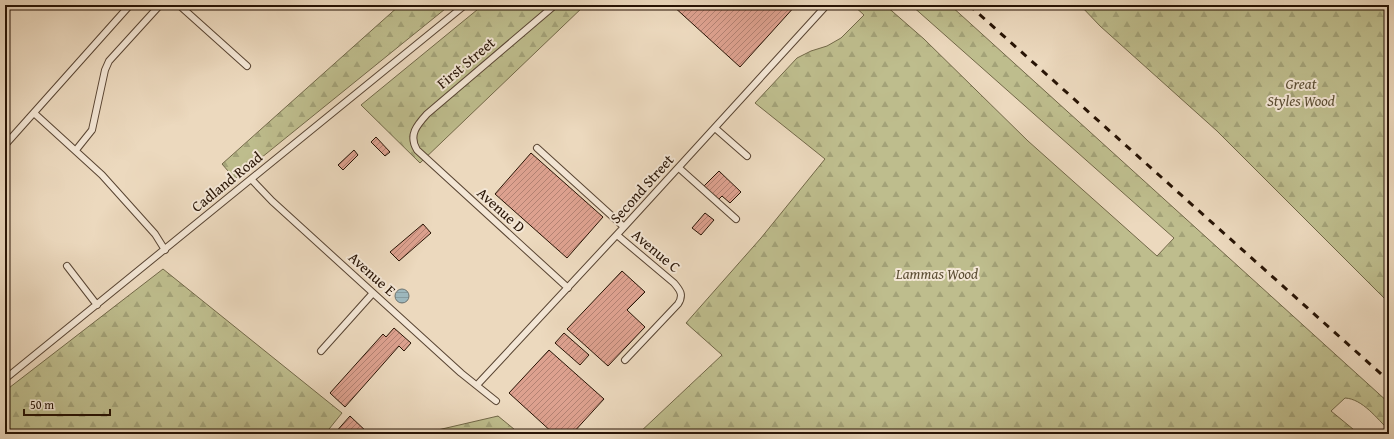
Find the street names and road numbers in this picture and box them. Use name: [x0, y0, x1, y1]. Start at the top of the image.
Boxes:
street label: First Street: [432, 32, 500, 93]
street label: Cadland Road: [187, 146, 267, 217]
street label: Second Street: [605, 149, 679, 228]
street label: Avenue D: [473, 182, 530, 237]
street label: Avenue C: [628, 224, 685, 277]
street label: Avenue E: [344, 247, 401, 301]

